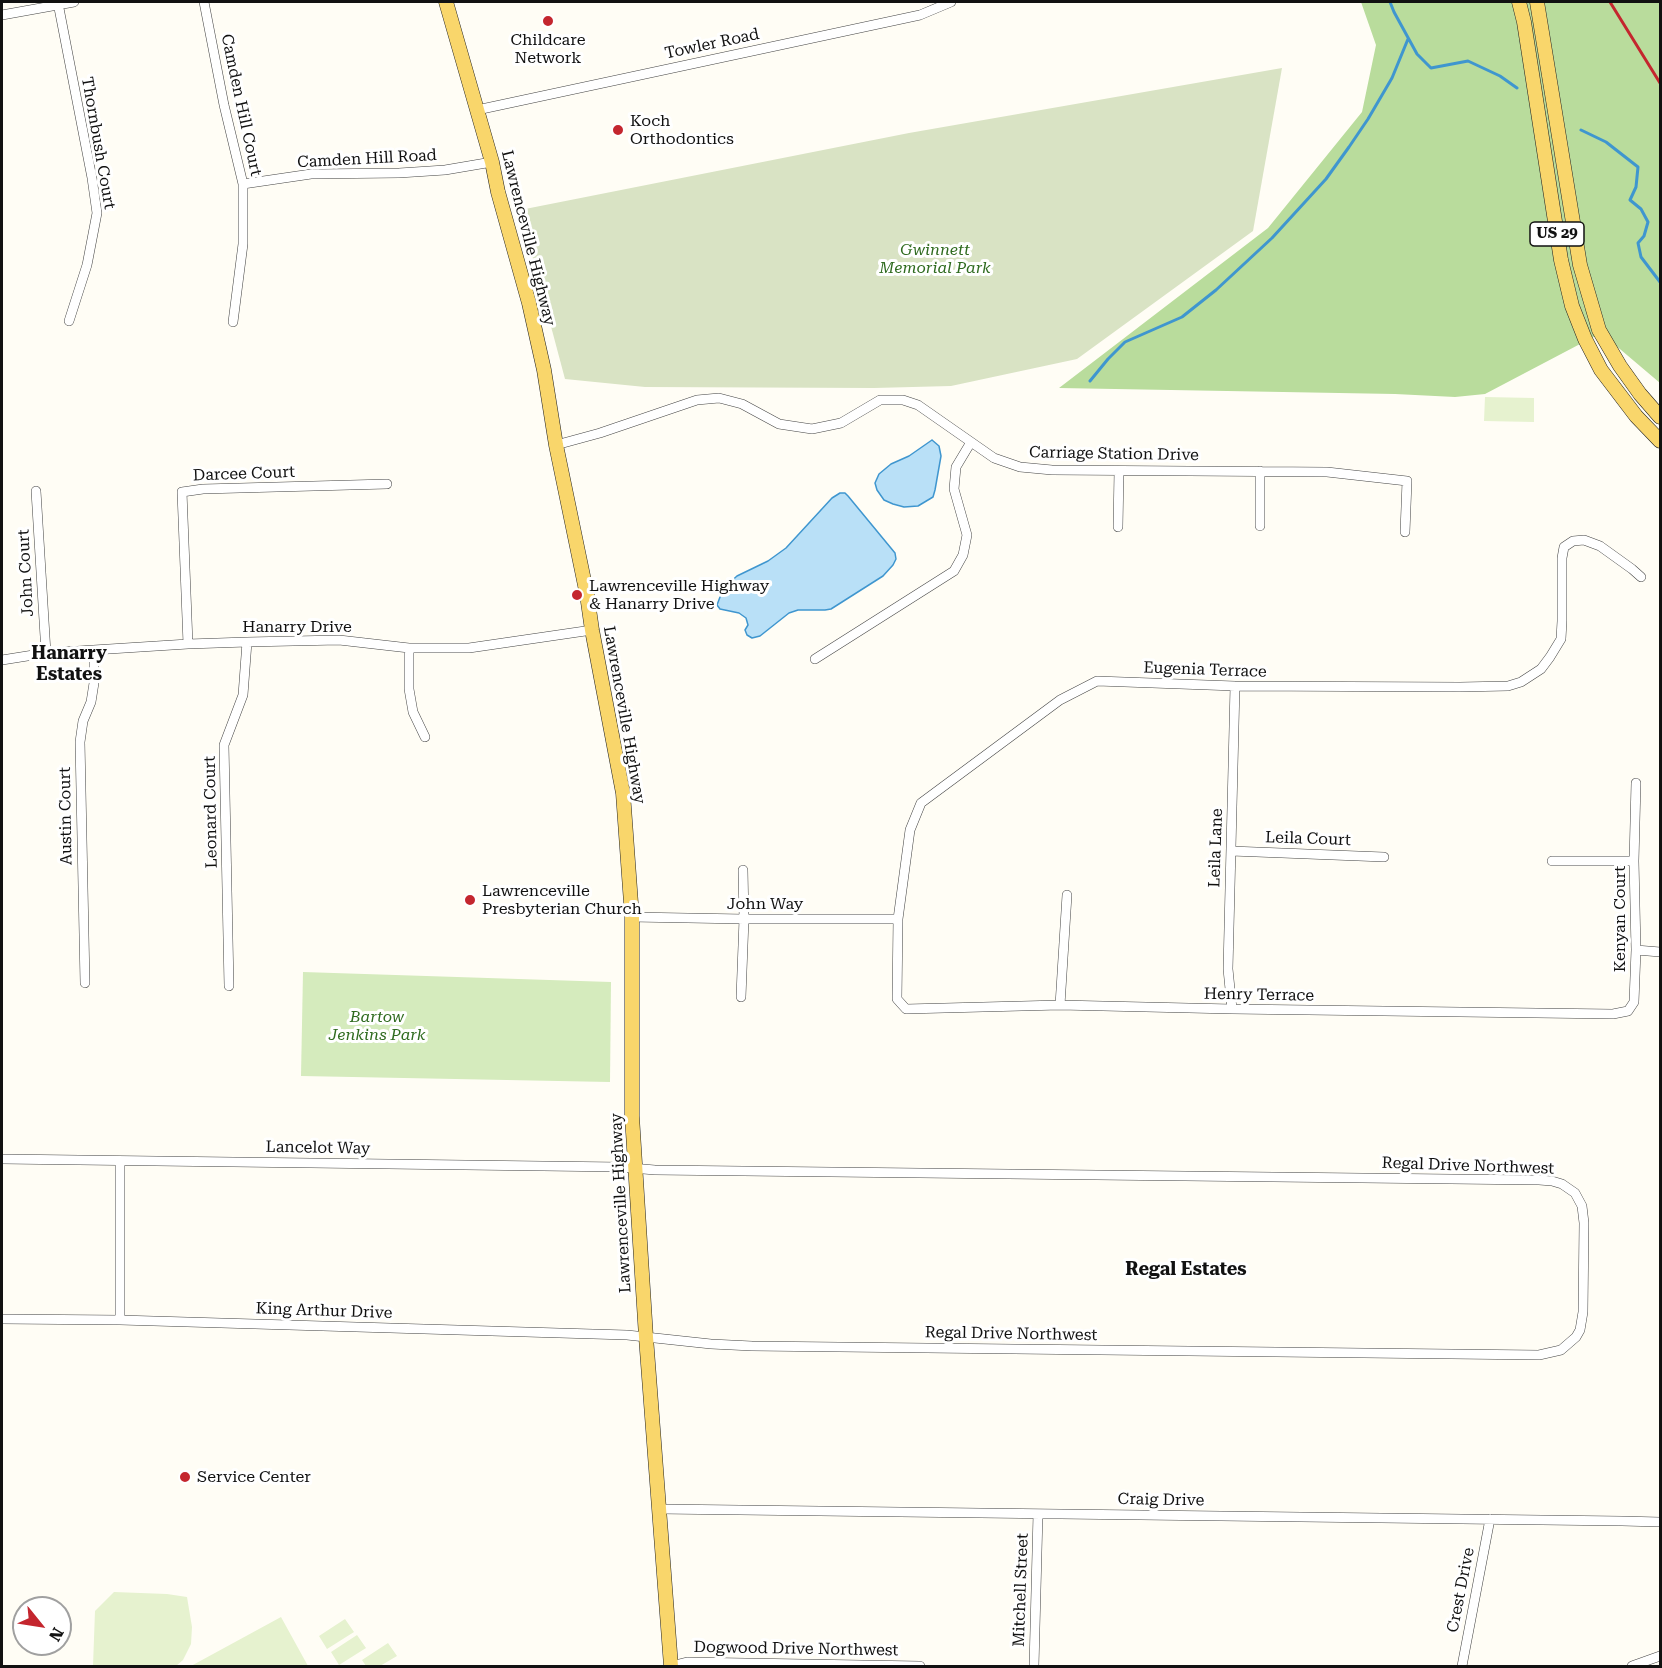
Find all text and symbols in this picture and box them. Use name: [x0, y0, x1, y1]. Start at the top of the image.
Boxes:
marker: Childcare Network: [541, 14, 555, 28]
street label: Towler Road: [663, 25, 761, 63]
place label: Childcare Network: [511, 30, 585, 68]
street label: Camden Hill Court: [217, 32, 265, 178]
street label: Thornbush Court: [77, 75, 119, 211]
place label: Koch Orthodontics: [630, 111, 734, 149]
marker: Koch Orthodontics: [611, 123, 625, 137]
street label: Camden Hill Road: [297, 146, 437, 172]
street label: Lawrenceville Highway: [497, 148, 559, 328]
road number: US 29: [1530, 222, 1584, 246]
park label: Gwinnett Memorial Park: [879, 240, 991, 278]
street label: Carriage Station Drive: [1029, 443, 1199, 465]
street label: Darcee Court: [193, 463, 295, 485]
street label: John Court: [14, 529, 38, 617]
place label: Lawrenceville Highway & Hanarry Drive: [589, 576, 769, 614]
marker: Lawrenceville Highway & Hanarry Drive: [570, 588, 584, 602]
street label: Hanarry Drive: [242, 617, 352, 637]
street label: Lawrenceville Highway: [599, 625, 649, 805]
district label: Hanarry Estates: [31, 643, 107, 686]
street label: Eugenia Terrace: [1143, 658, 1267, 682]
street label: Leonard Court: [200, 756, 222, 868]
street label: Austin Court: [56, 767, 76, 865]
street label: Leila Lane: [1205, 808, 1227, 888]
street label: Leila Court: [1265, 828, 1351, 850]
street label: Kenyan Court: [1610, 866, 1630, 972]
place label: Lawrenceville Presbyterian Church: [482, 881, 642, 919]
marker: Lawrenceville Presbyterian Church: [463, 893, 477, 907]
street label: John Way: [727, 894, 803, 914]
street label: Henry Terrace: [1204, 984, 1314, 1006]
park label: Bartow Jenkins Park: [329, 1007, 425, 1045]
street label: Lawrenceville Highway: [607, 1113, 635, 1293]
street label: Lancelot Way: [265, 1137, 371, 1159]
street label: Regal Drive Northwest: [1381, 1153, 1555, 1179]
district label: Regal Estates: [1125, 1259, 1247, 1281]
street label: King Arthur Drive: [255, 1299, 393, 1323]
street label: Regal Drive Northwest: [925, 1323, 1097, 1345]
place label: Service Center: [197, 1467, 311, 1487]
marker: Service Center: [178, 1470, 192, 1484]
street label: Craig Drive: [1118, 1490, 1204, 1510]
street label: Mitchell Street: [1009, 1533, 1033, 1647]
street label: Crest Drive: [1443, 1546, 1479, 1634]
north arrow: [12, 1596, 72, 1656]
text: N: [45, 1624, 68, 1644]
street label: Dogwood Drive Northwest: [693, 1638, 899, 1660]

